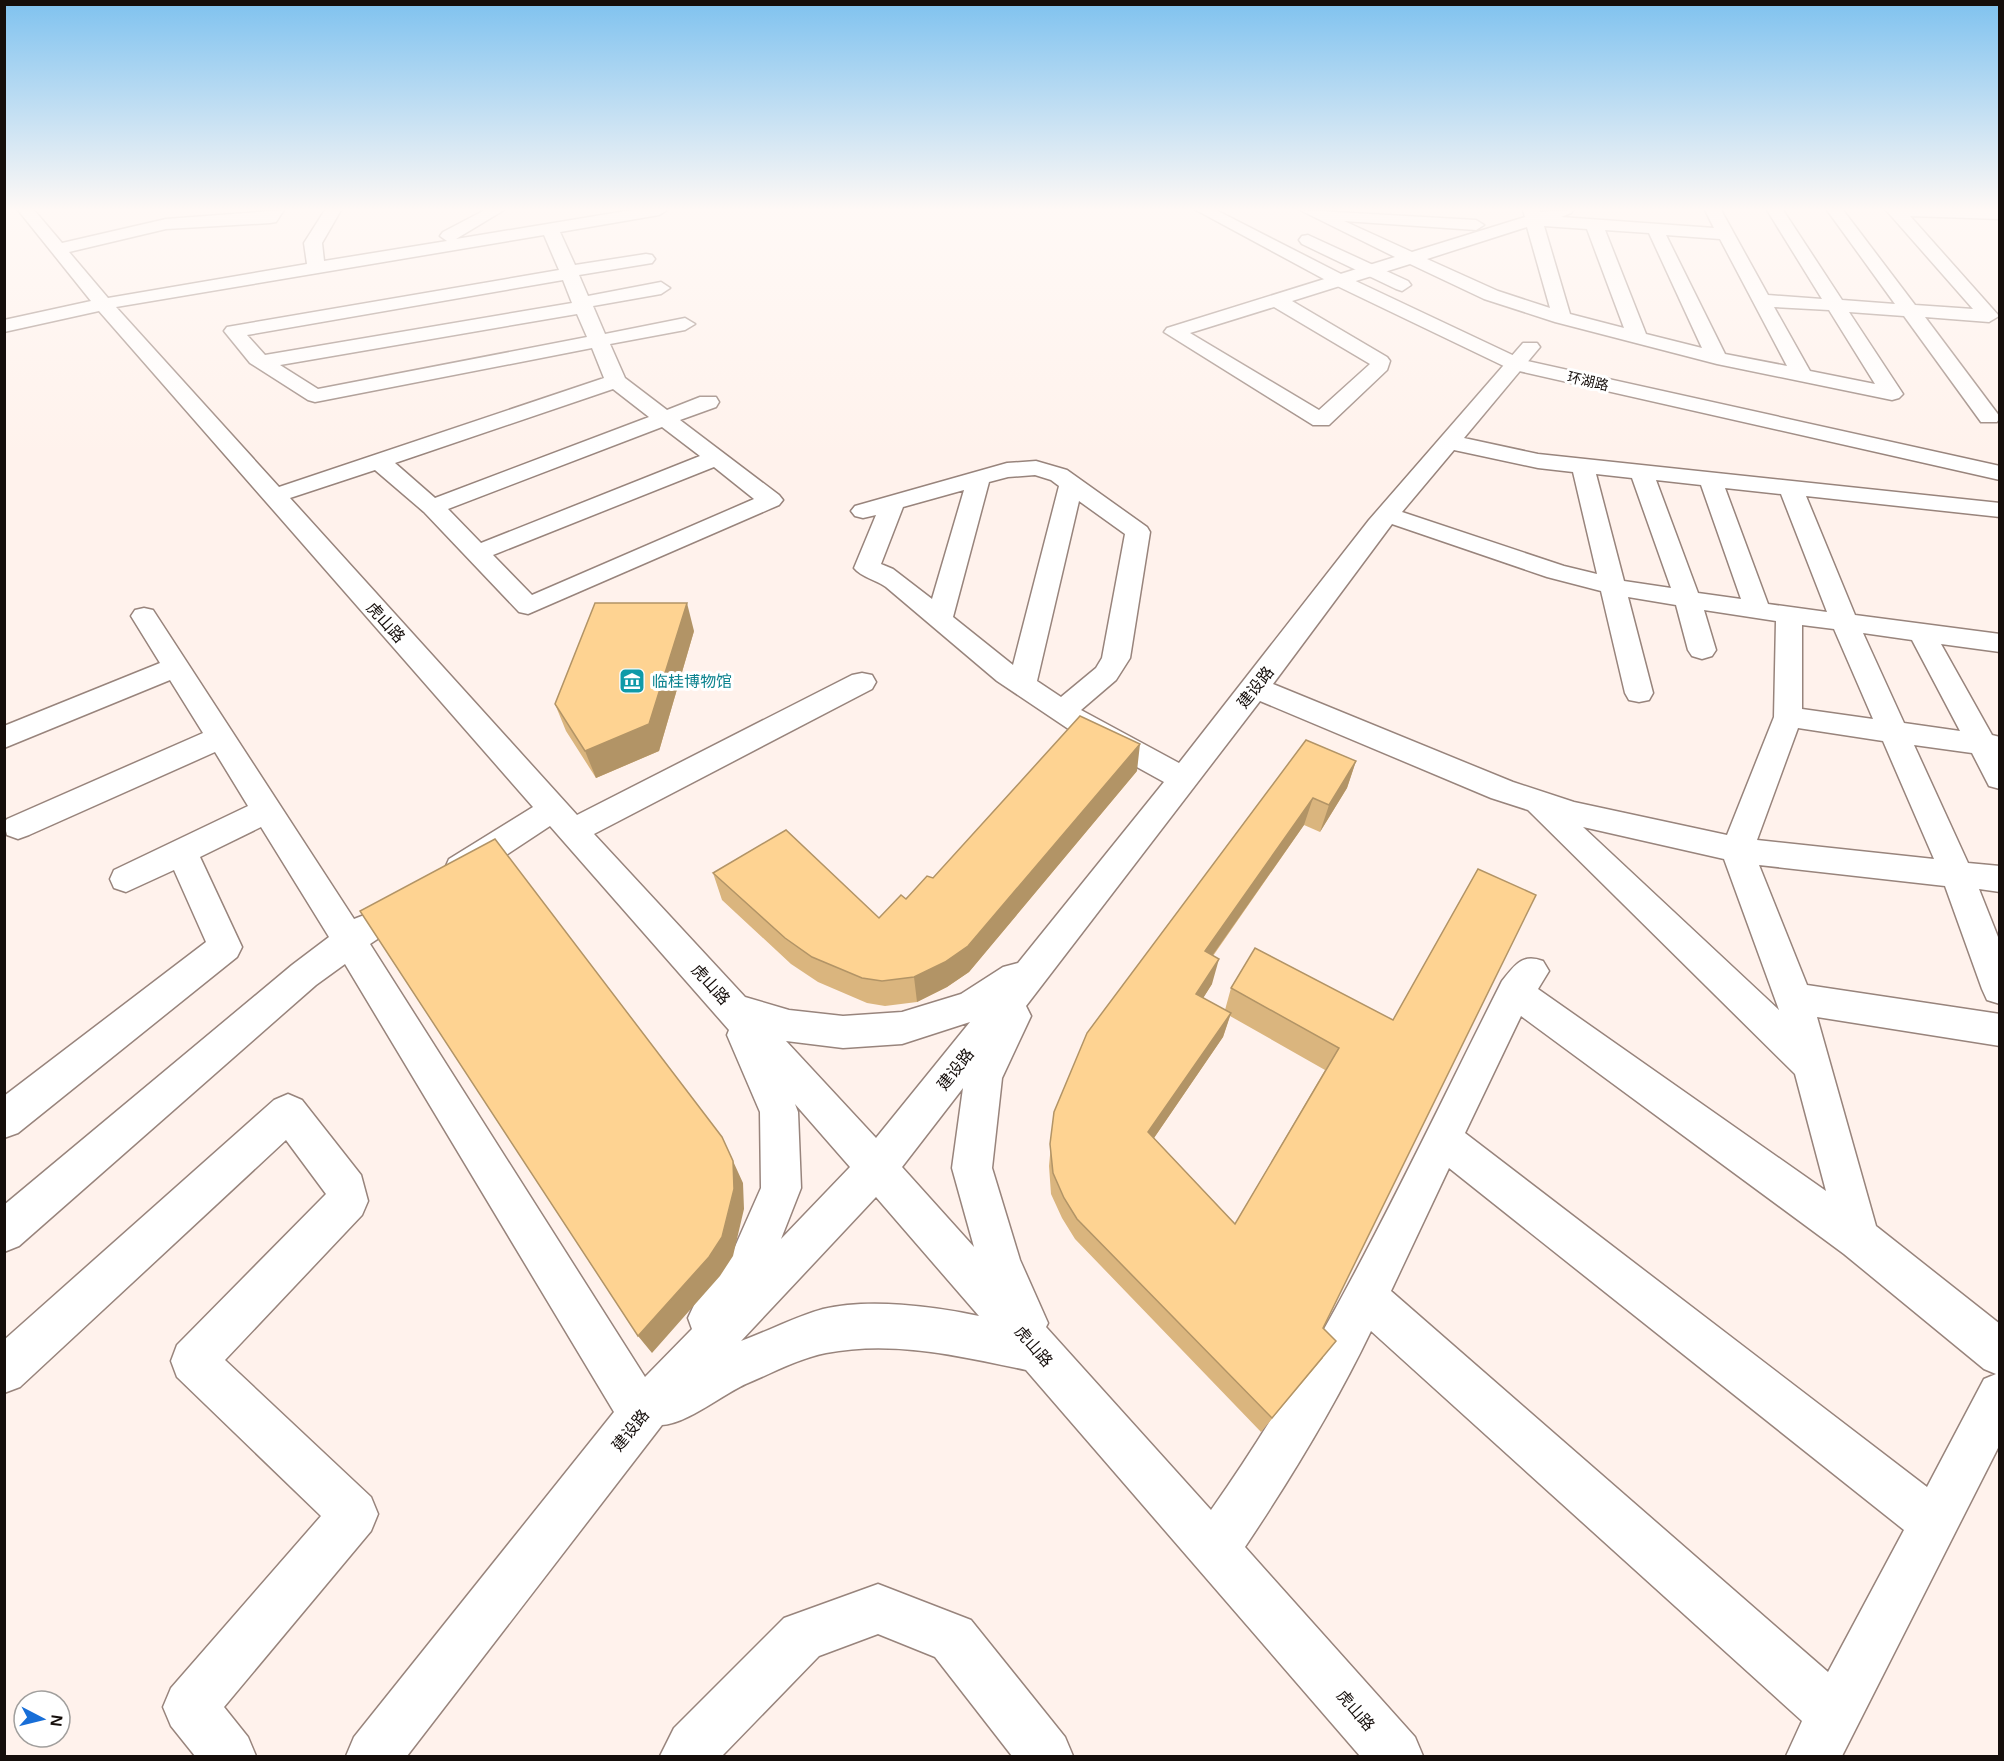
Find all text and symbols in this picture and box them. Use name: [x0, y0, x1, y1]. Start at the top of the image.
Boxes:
street label: 环湖路: [1566, 368, 1610, 394]
street label: 虎山路: [363, 599, 408, 646]
street label: 建设路: [1234, 663, 1277, 711]
museum icon: 临桂博物馆: [617, 666, 647, 696]
place label: 临桂博物馆: [652, 673, 732, 690]
street label: 虎山路: [688, 961, 733, 1008]
street label: 建设路: [934, 1045, 977, 1093]
street label: 虎山路: [1011, 1323, 1056, 1370]
street label: 建设路: [609, 1406, 652, 1454]
street label: 虎山路: [1333, 1687, 1378, 1734]
north arrow: [12, 1689, 72, 1749]
text: N: [47, 1714, 66, 1728]

